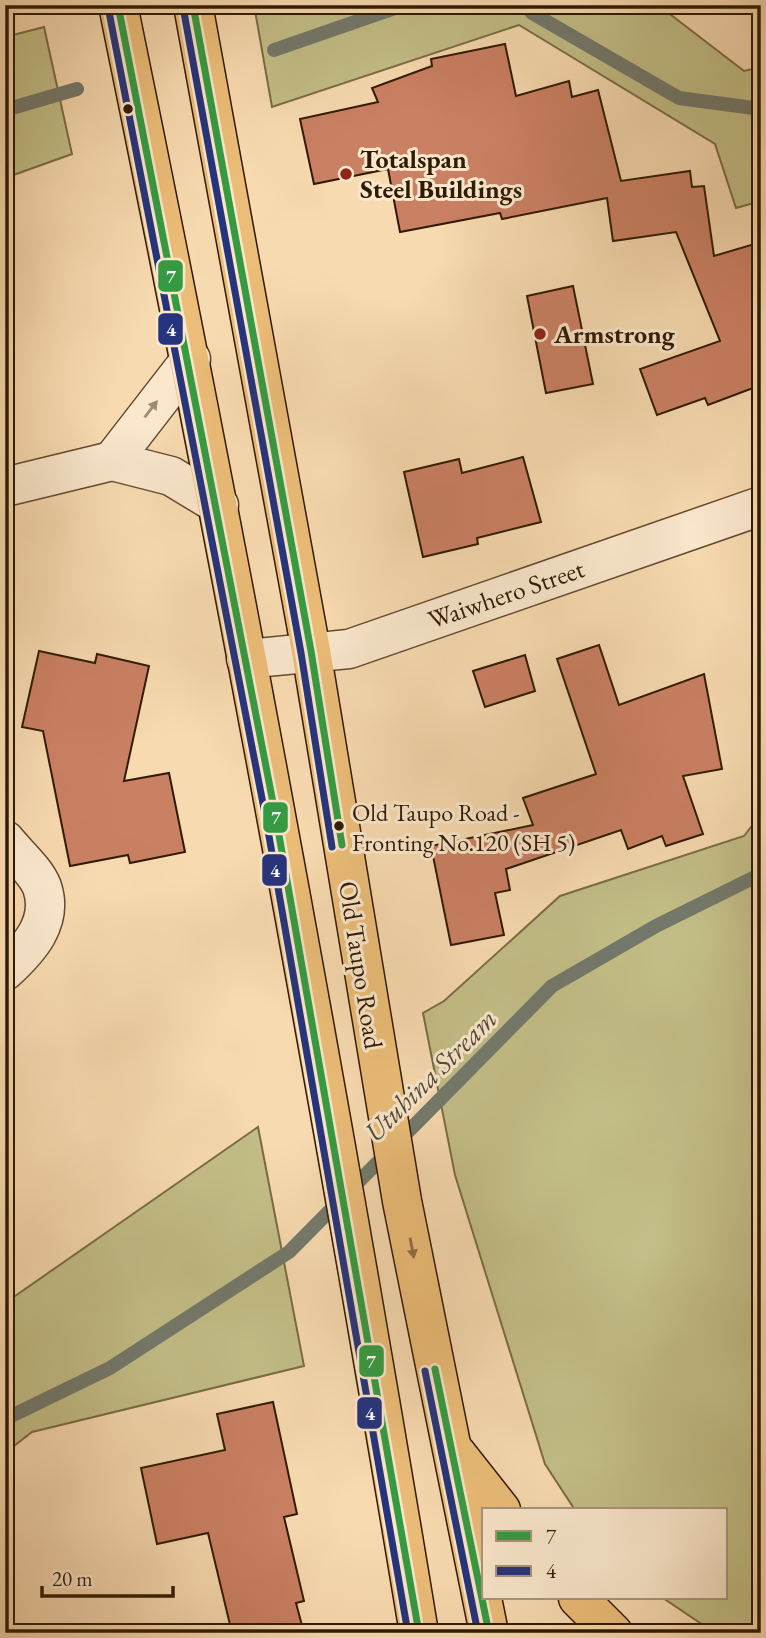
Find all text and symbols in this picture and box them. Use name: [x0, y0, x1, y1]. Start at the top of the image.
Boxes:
unlabelled marker: [121, 102, 135, 116]
place label: Totalspan Steel Buildings: [360, 142, 522, 206]
marker: Totalspan Steel Buildings: [338, 166, 354, 182]
line badge: 7: [157, 259, 184, 293]
text: 7: [166, 264, 177, 289]
line badge: 4: [157, 312, 184, 346]
text: 4: [166, 317, 177, 342]
place label: Armstrong: [553, 317, 676, 351]
marker: Armstrong: [532, 326, 548, 342]
one-way arrow: [143, 401, 158, 419]
street label: Waiwhero Street: [423, 551, 589, 637]
place label: Old Taupo Road - Fronting No.120 (SH 5): [352, 797, 575, 858]
line badge: 7: [262, 801, 289, 834]
text: 7: [271, 805, 282, 830]
marker: Old Taupo Road - Fronting No.120 (SH 5): [332, 819, 346, 833]
line badge: 4: [261, 853, 288, 887]
text: 4: [270, 858, 281, 883]
street label: Old Taupo Road: [331, 879, 391, 1052]
water label: Utuhina Stream: [356, 1001, 504, 1149]
one-way arrow: [406, 1237, 417, 1259]
line badge: 7: [358, 1344, 385, 1378]
text: 7: [366, 1349, 377, 1374]
line badge: 4: [356, 1396, 383, 1430]
text: 4: [365, 1401, 376, 1426]
legend: [482, 1508, 728, 1600]
text: 7: [546, 1523, 557, 1550]
scale bar: [42, 1554, 173, 1598]
text: 4: [546, 1557, 557, 1584]
text: 20 m: [52, 1565, 93, 1592]

